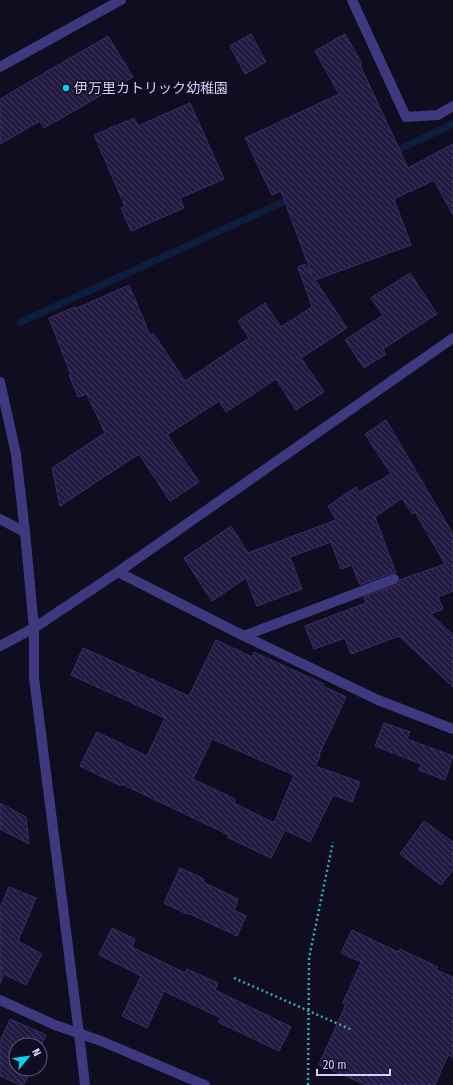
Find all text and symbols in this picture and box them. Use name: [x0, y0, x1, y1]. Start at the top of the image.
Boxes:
place label: 伊万里カトリック幼稚園: [74, 80, 228, 97]
marker: 伊万里カトリック幼稚園: [61, 83, 71, 93]
north arrow: [8, 1037, 48, 1077]
text: N: [29, 1046, 44, 1058]
scale bar: [317, 1051, 390, 1077]
text: 20 m: [323, 1058, 347, 1072]

